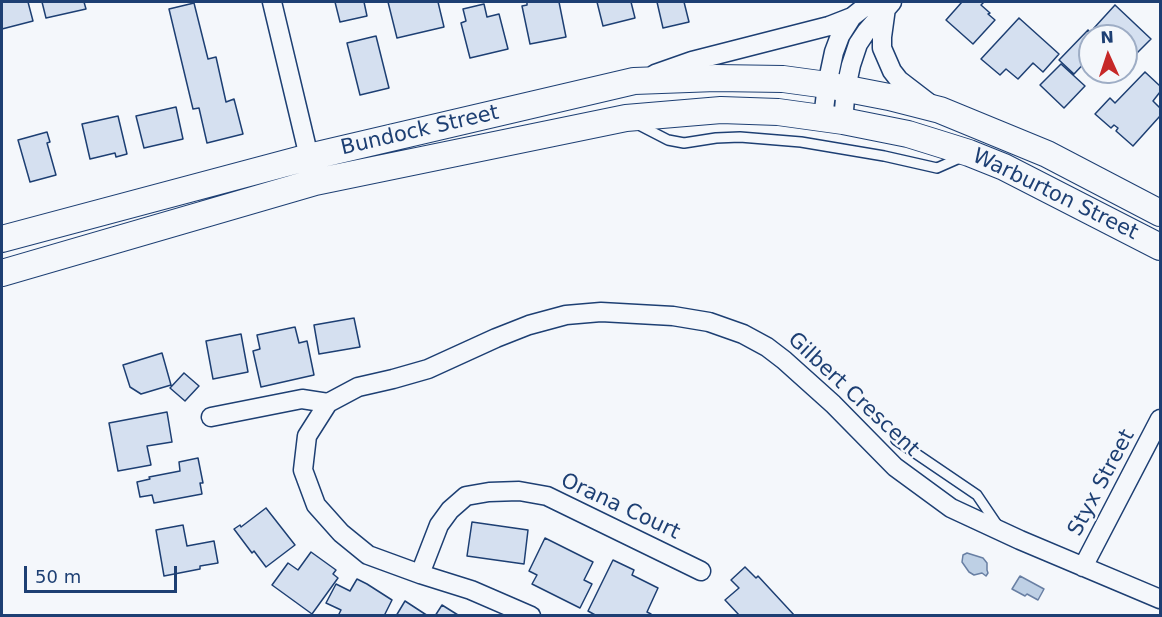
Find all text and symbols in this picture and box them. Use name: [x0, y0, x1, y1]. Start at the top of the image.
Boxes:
north arrow: [1078, 24, 1138, 84]
text: N: [1100, 28, 1114, 47]
street label: Bundock Street: [339, 101, 501, 161]
street label: Warburton Street: [968, 144, 1142, 246]
street label: Gilbert Crescent: [782, 328, 924, 462]
street label: Styx Street: [1063, 425, 1141, 541]
street label: Orana Court: [556, 468, 684, 546]
scale bar: [27, 554, 180, 592]
text: 50 m: [35, 566, 81, 587]

